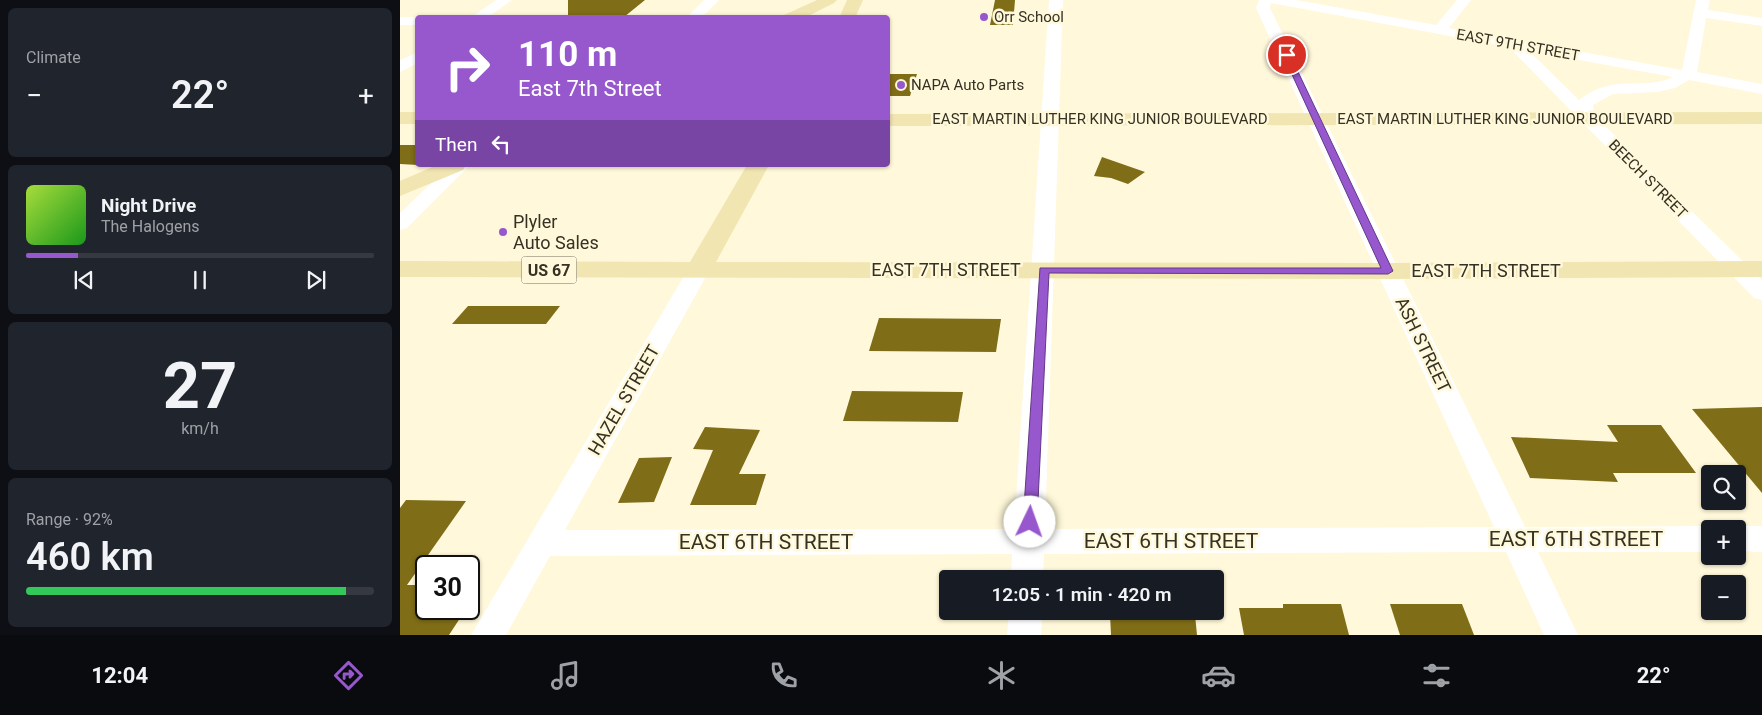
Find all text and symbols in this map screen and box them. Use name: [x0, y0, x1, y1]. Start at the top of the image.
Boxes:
place label: Orr School: [994, 8, 1064, 26]
marker: Orr School: [978, 11, 990, 23]
street label: EAST 9TH STREET: [1455, 25, 1581, 65]
text: 110 m: [518, 34, 617, 75]
pin: [1266, 34, 1308, 76]
icon: right: [435, 35, 500, 100]
icon: arrive: [1273, 41, 1301, 69]
text: Climate: [26, 48, 81, 67]
text: 22°: [171, 73, 229, 117]
text: East 7th Street: [518, 76, 662, 101]
place label: NAPA Auto Parts: [911, 76, 1024, 94]
text: −: [26, 79, 42, 112]
text: +: [358, 79, 374, 112]
marker: NAPA Auto Parts: [895, 79, 907, 91]
street label: EAST MARTIN LUTHER KING JUNIOR BOULEVARD: [932, 110, 1268, 128]
street label: EAST MARTIN LUTHER KING JUNIOR BOULEVARD: [1337, 110, 1673, 128]
icon: left: [487, 130, 515, 158]
text: Then: [435, 133, 477, 156]
street label: BEECH STREET: [1605, 136, 1691, 222]
text: Night Drive: [101, 194, 196, 217]
place label: Plyler Auto Sales: [513, 211, 599, 253]
text: The Halogens: [101, 217, 200, 236]
marker: Plyler Auto Sales: [497, 226, 509, 238]
road number: US 67: [522, 256, 576, 284]
street label: EAST 7TH STREET: [871, 259, 1021, 280]
street label: EAST 7TH STREET: [1411, 260, 1561, 281]
icon: previous: [70, 266, 98, 294]
icon: pause: [186, 266, 214, 294]
icon: next: [302, 266, 330, 294]
street label: ASH STREET: [1391, 294, 1456, 396]
street label: HAZEL STREET: [584, 341, 664, 459]
text: 27: [163, 348, 237, 424]
text: km/h: [181, 419, 219, 438]
map controls: [1701, 465, 1746, 620]
button: search: [1701, 465, 1746, 510]
position arrow: [1003, 495, 1055, 547]
text: Range · 92%: [26, 510, 113, 529]
button: +: [1701, 520, 1746, 565]
street label: EAST 6TH STREET: [1489, 527, 1664, 551]
street label: EAST 6TH STREET: [1084, 529, 1259, 553]
street label: EAST 6TH STREET: [679, 530, 854, 554]
text: 460 km: [26, 535, 154, 579]
speed limit sign: 30: [415, 555, 480, 620]
button: −: [1701, 575, 1746, 620]
text: 12:05 · 1 min · 420 m: [991, 583, 1172, 606]
icon: directions: [331, 658, 366, 693]
icon: music: [548, 658, 583, 693]
icon: phone: [766, 658, 801, 693]
icon: climate: [984, 658, 1019, 693]
icon: car: [1201, 658, 1236, 693]
icon: filters: [1419, 658, 1454, 693]
text: 12:04: [91, 663, 148, 688]
text: 22°: [1637, 663, 1671, 688]

